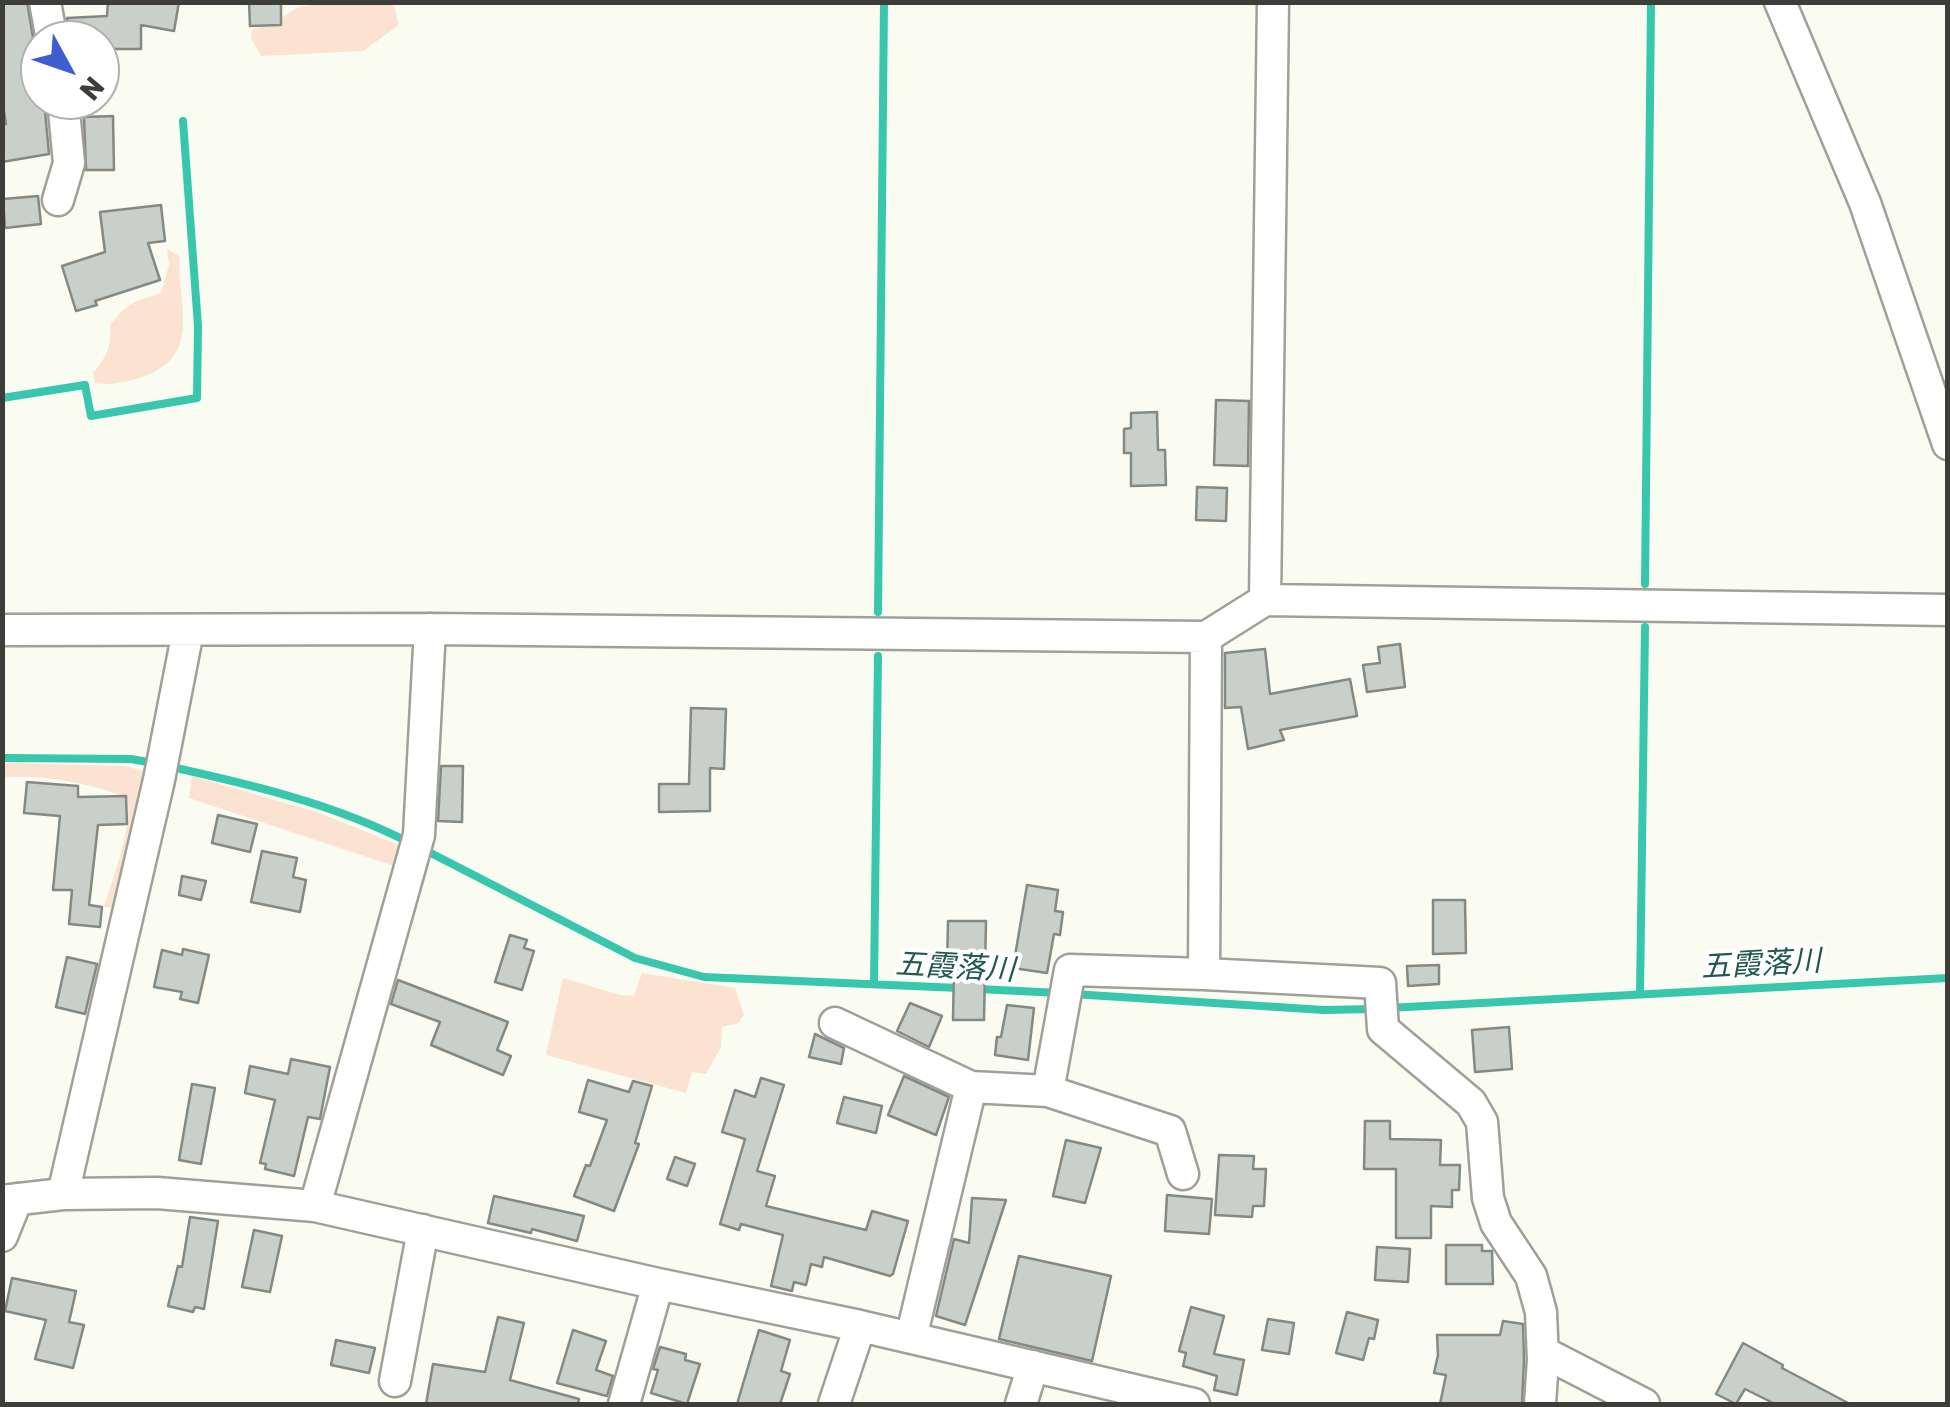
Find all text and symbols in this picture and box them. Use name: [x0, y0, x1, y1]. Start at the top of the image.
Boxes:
north arrow: [20, 20, 120, 120]
text: N: [73, 70, 111, 107]
water label: 五霞落川: [1700, 944, 1822, 986]
water label: 五霞落川: [894, 947, 1016, 989]

